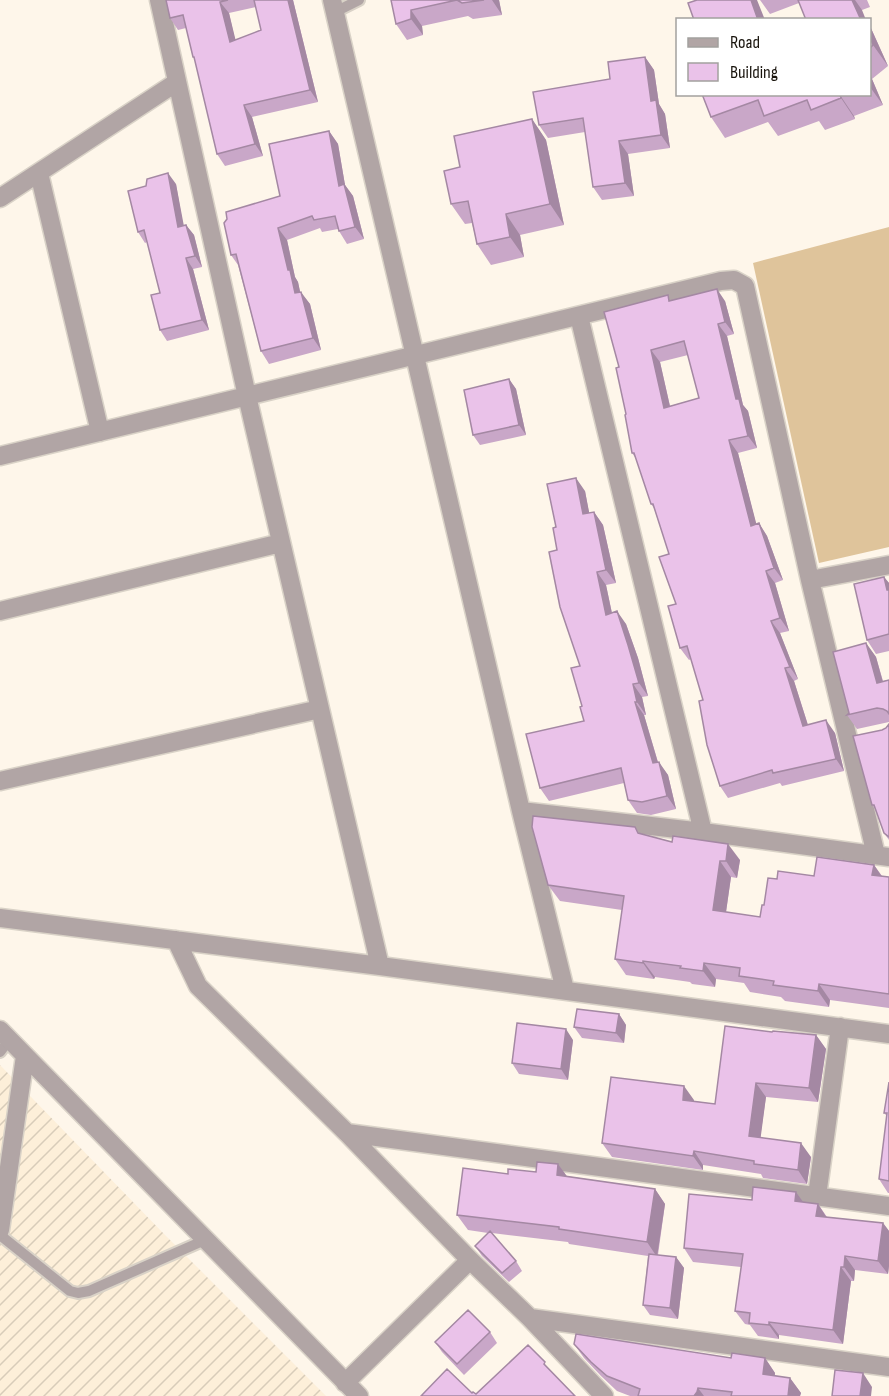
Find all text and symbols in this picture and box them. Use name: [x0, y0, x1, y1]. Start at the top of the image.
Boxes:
legend: [676, 18, 871, 96]
text: Road: [730, 32, 760, 53]
text: Building: [730, 62, 778, 83]

